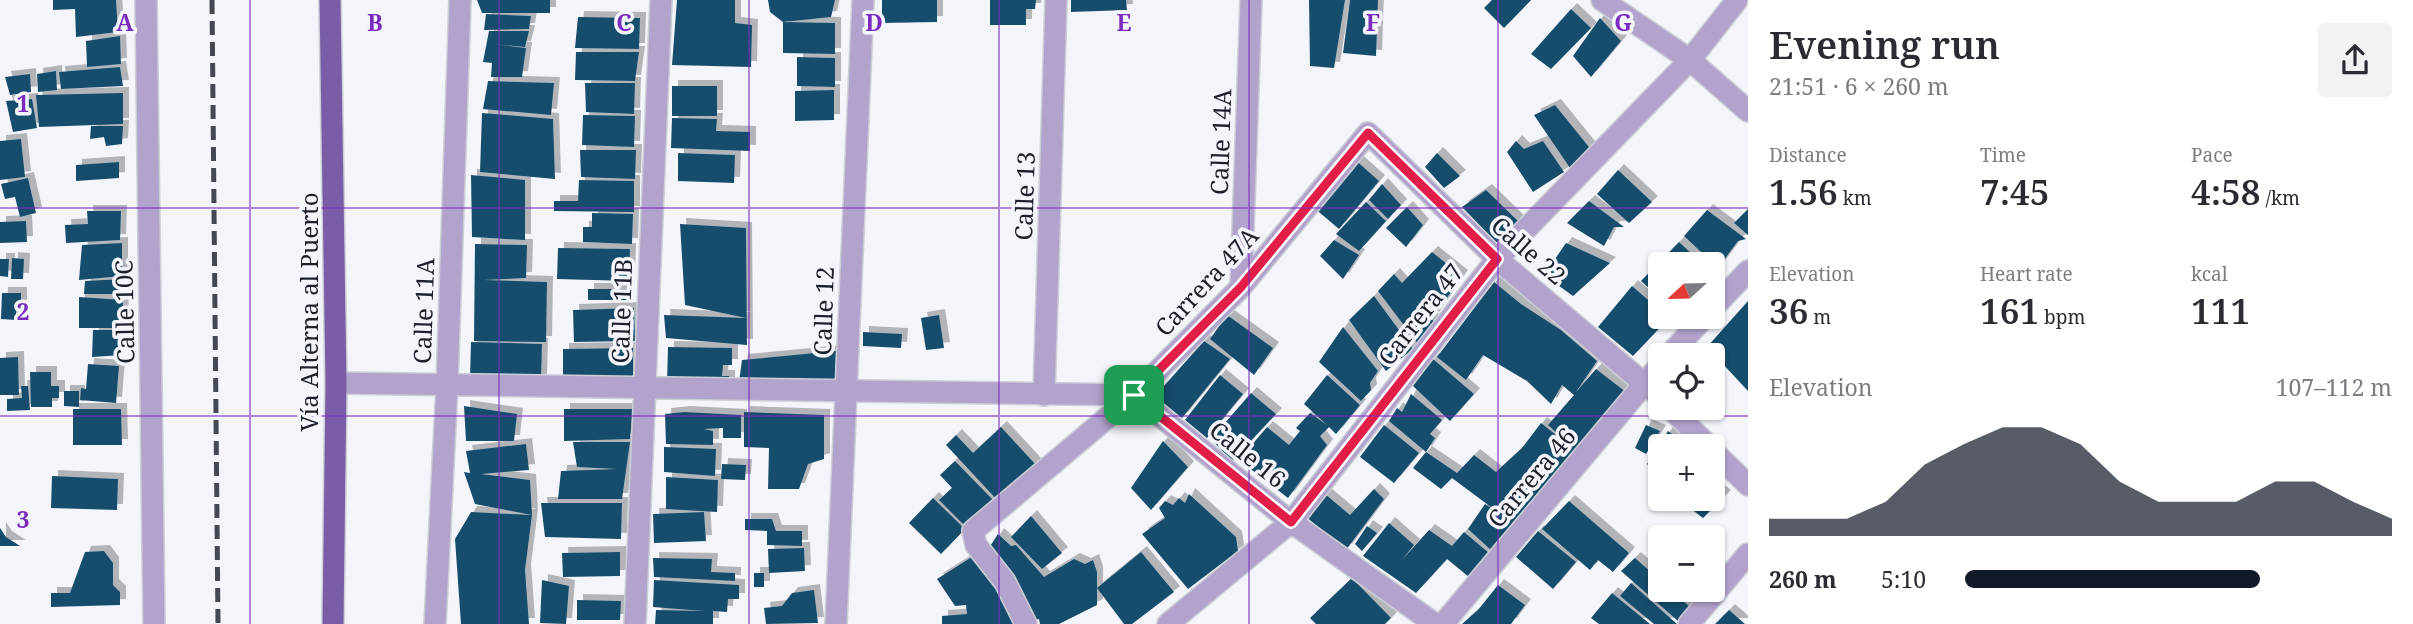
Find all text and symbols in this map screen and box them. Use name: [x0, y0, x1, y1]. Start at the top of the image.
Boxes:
text: A: [116, 6, 134, 38]
text: B: [367, 6, 383, 38]
text: C: [616, 6, 632, 38]
text: D: [865, 6, 883, 38]
text: E: [1116, 6, 1132, 38]
text: F: [1366, 6, 1380, 38]
text: G: [1614, 6, 1632, 38]
text: Evening run: [1769, 18, 2000, 70]
button: share: [2318, 23, 2392, 97]
text: 21:51 · 6 × 260 m: [1769, 70, 1949, 102]
text: 1: [17, 87, 30, 119]
street label: Calle 14A: [1202, 88, 1238, 196]
text: Distance: [1769, 142, 1847, 168]
text: Time: [1980, 142, 2026, 168]
text: Pace: [2191, 142, 2233, 168]
street label: Calle 13: [1006, 151, 1042, 241]
text: 1.56: [1769, 168, 1838, 215]
text: 7:45: [1980, 168, 2050, 215]
text: 4:58: [2191, 168, 2261, 215]
text: km: [1838, 185, 1872, 211]
text: /km: [2261, 185, 2300, 211]
street label: Vía Alterna al Puerto: [292, 192, 325, 432]
street label: Calle 22: [1485, 208, 1573, 292]
street label: Carrera 47A: [1147, 219, 1265, 343]
north arrow: [1648, 252, 1726, 329]
map controls: [1648, 252, 1725, 602]
street label: Carrera 47: [1370, 256, 1470, 372]
street label: Calle 11A: [405, 257, 441, 365]
street label: Calle 11B: [603, 258, 639, 364]
street label: Calle 10C: [107, 260, 141, 364]
text: Elevation: [1769, 261, 1855, 287]
text: Heart rate: [1980, 261, 2073, 287]
text: kcal: [2191, 261, 2228, 287]
street label: Calle 12: [805, 266, 841, 356]
text: 36: [1769, 287, 1808, 334]
text: 161: [1980, 287, 2039, 334]
text: 111: [2191, 287, 2250, 334]
text: 2: [17, 295, 30, 327]
text: m: [1808, 304, 1831, 330]
text: bpm: [2039, 304, 2085, 330]
button: locate: [1648, 343, 1725, 420]
pin: [1104, 365, 1164, 425]
text: Elevation: [1769, 371, 1873, 403]
text: 107–112 m: [2276, 371, 2392, 403]
icon: arrive: [1115, 376, 1153, 414]
street label: Calle 16: [1203, 413, 1293, 495]
street label: Carrera 46: [1479, 420, 1583, 534]
button: +: [1648, 434, 1725, 511]
text: 3: [17, 503, 30, 535]
button: −: [1648, 525, 1725, 602]
text: 260 m: [1769, 563, 1837, 595]
text: 5:10: [1881, 563, 1926, 595]

